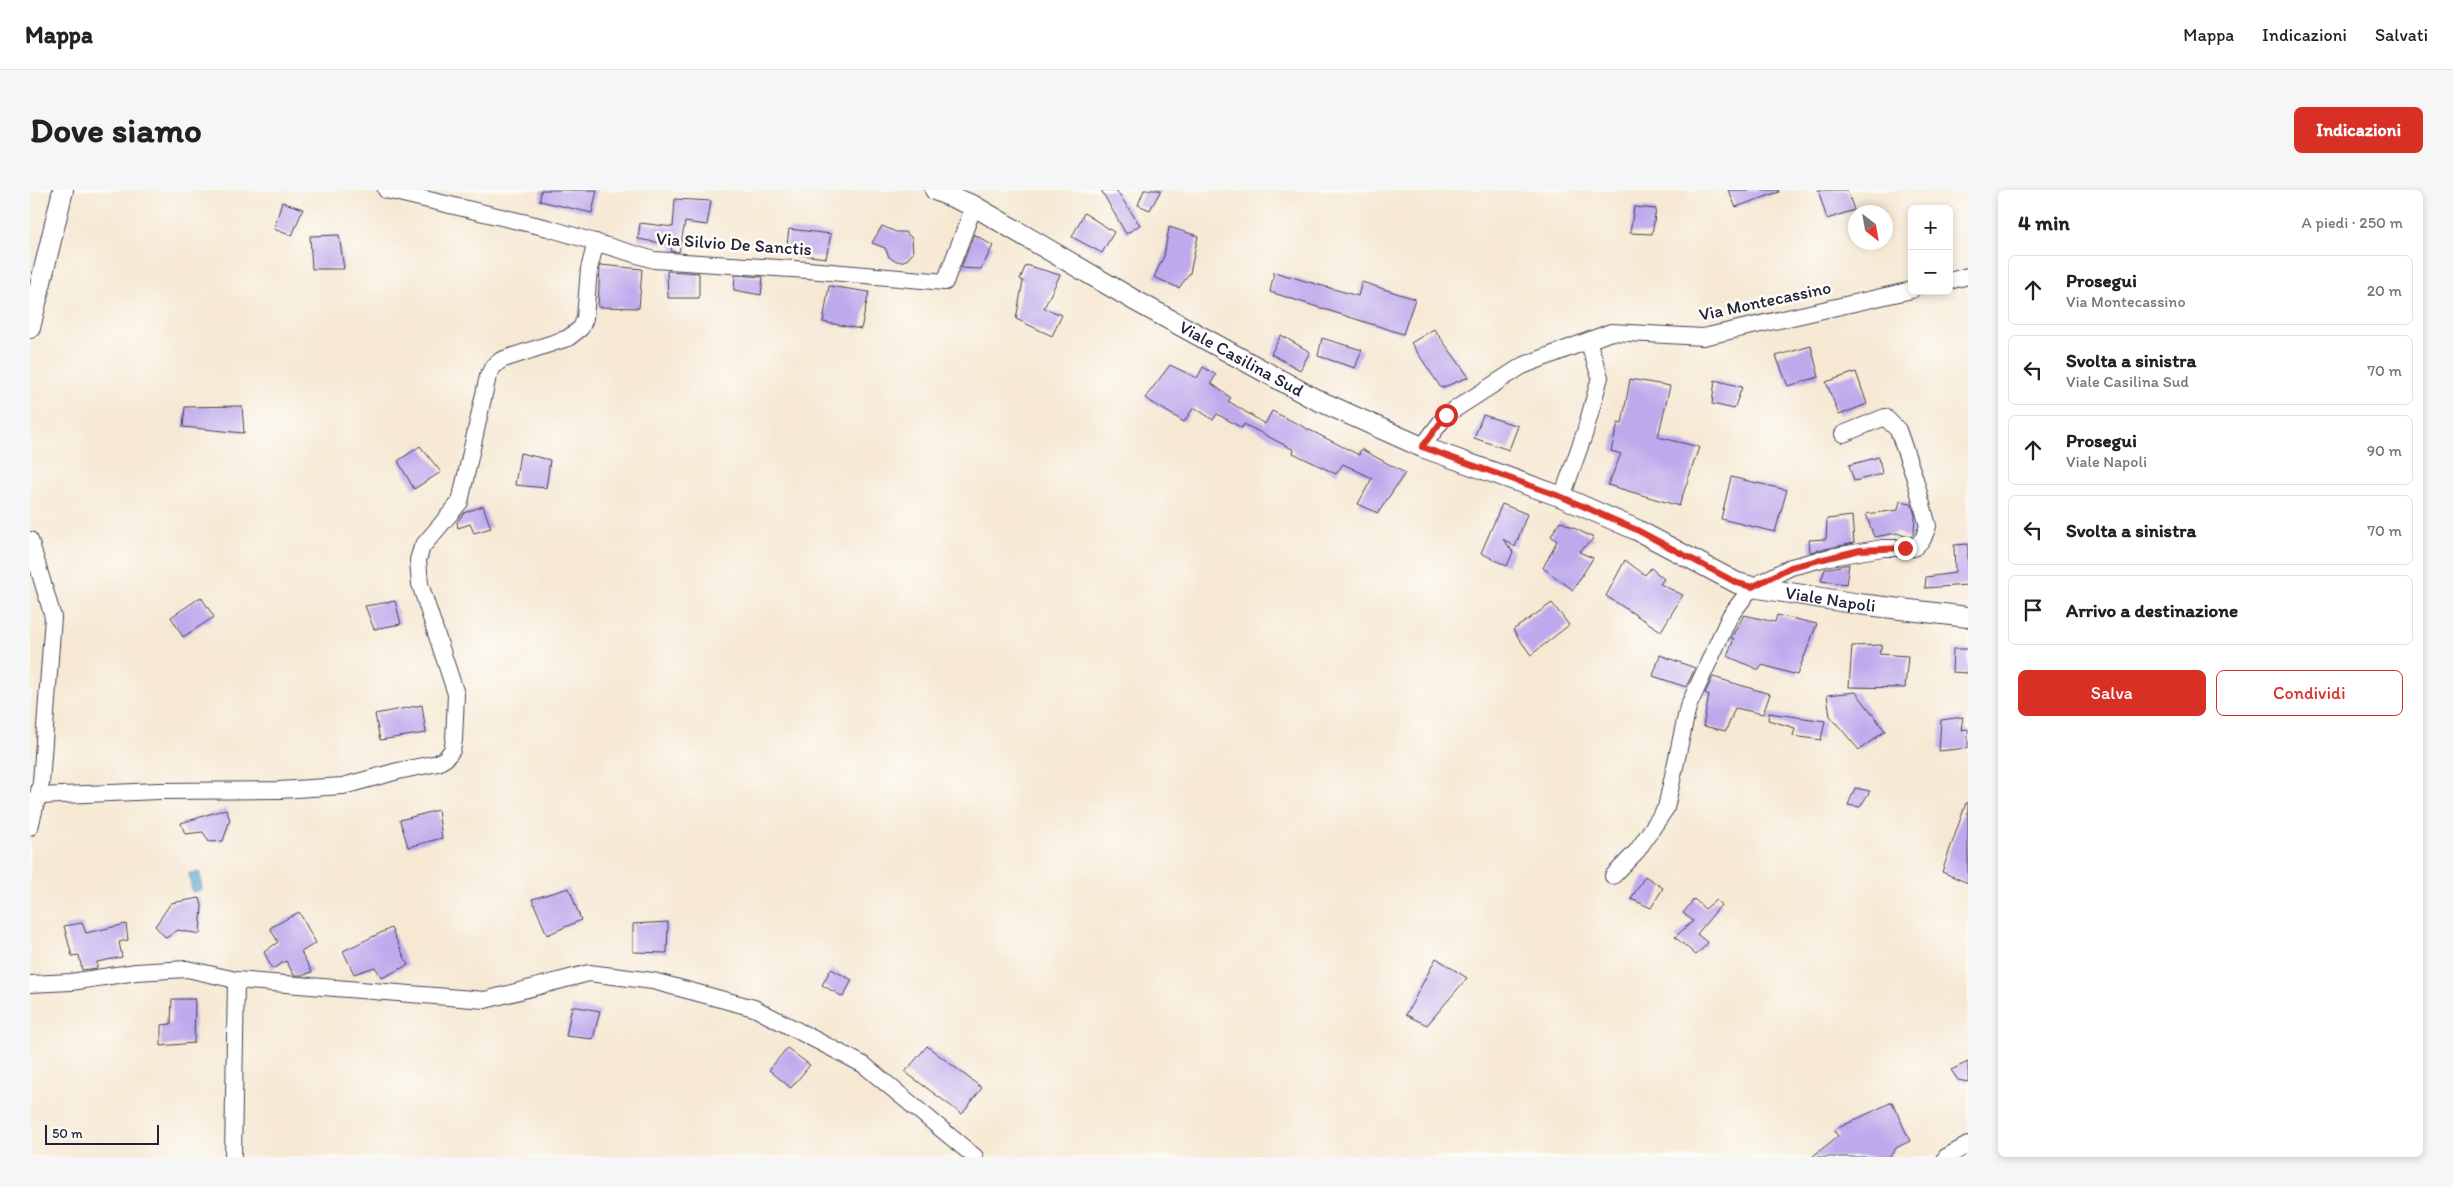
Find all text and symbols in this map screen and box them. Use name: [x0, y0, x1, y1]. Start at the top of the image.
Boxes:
text: Mappa: [25, 20, 93, 49]
text: Mappa: [2183, 24, 2234, 46]
text: Indicazioni: [2262, 24, 2347, 46]
text: Salvati: [2375, 24, 2428, 46]
button: Indicazioni: [2294, 107, 2423, 153]
text: Dove siamo: [30, 109, 202, 151]
north arrow: [1848, 205, 1893, 250]
map controls: [1908, 205, 1953, 295]
button: +: [1908, 205, 1953, 250]
text: 4 min: [2018, 210, 2070, 235]
text: A piedi · 250 m: [2302, 213, 2403, 232]
street label: Via Silvio De Sanctis: [655, 228, 813, 260]
button: −: [1908, 250, 1953, 295]
text: Prosegui: [2066, 269, 2137, 292]
street label: Via Montecassino: [1697, 276, 1833, 326]
icon: ahead: [2019, 276, 2047, 304]
text: 20 m: [2367, 281, 2402, 300]
text: Via Montecassino: [2066, 292, 2186, 311]
street label: Viale Casilina Sud: [1175, 316, 1308, 402]
text: Svolta a sinistra: [2066, 349, 2196, 372]
icon: left: [2019, 356, 2047, 384]
text: 70 m: [2367, 361, 2402, 380]
text: Viale Casilina Sud: [2066, 372, 2189, 391]
route start: [1435, 404, 1458, 427]
text: Prosegui: [2066, 429, 2137, 452]
icon: ahead: [2019, 436, 2047, 464]
text: 90 m: [2367, 441, 2402, 460]
text: Viale Napoli: [2066, 452, 2147, 471]
icon: left: [2019, 516, 2047, 544]
text: Svolta a sinistra: [2066, 519, 2196, 542]
text: 70 m: [2367, 521, 2402, 540]
route end: [1894, 537, 1917, 560]
street label: Viale Napoli: [1784, 581, 1877, 617]
icon: arrive: [2019, 596, 2047, 624]
text: Arrivo a destinazione: [2066, 599, 2238, 622]
button: Salva: [2018, 670, 2206, 716]
button: Condividi: [2216, 670, 2403, 716]
scale bar: [45, 1122, 159, 1145]
text: 50 m: [52, 1125, 83, 1142]

